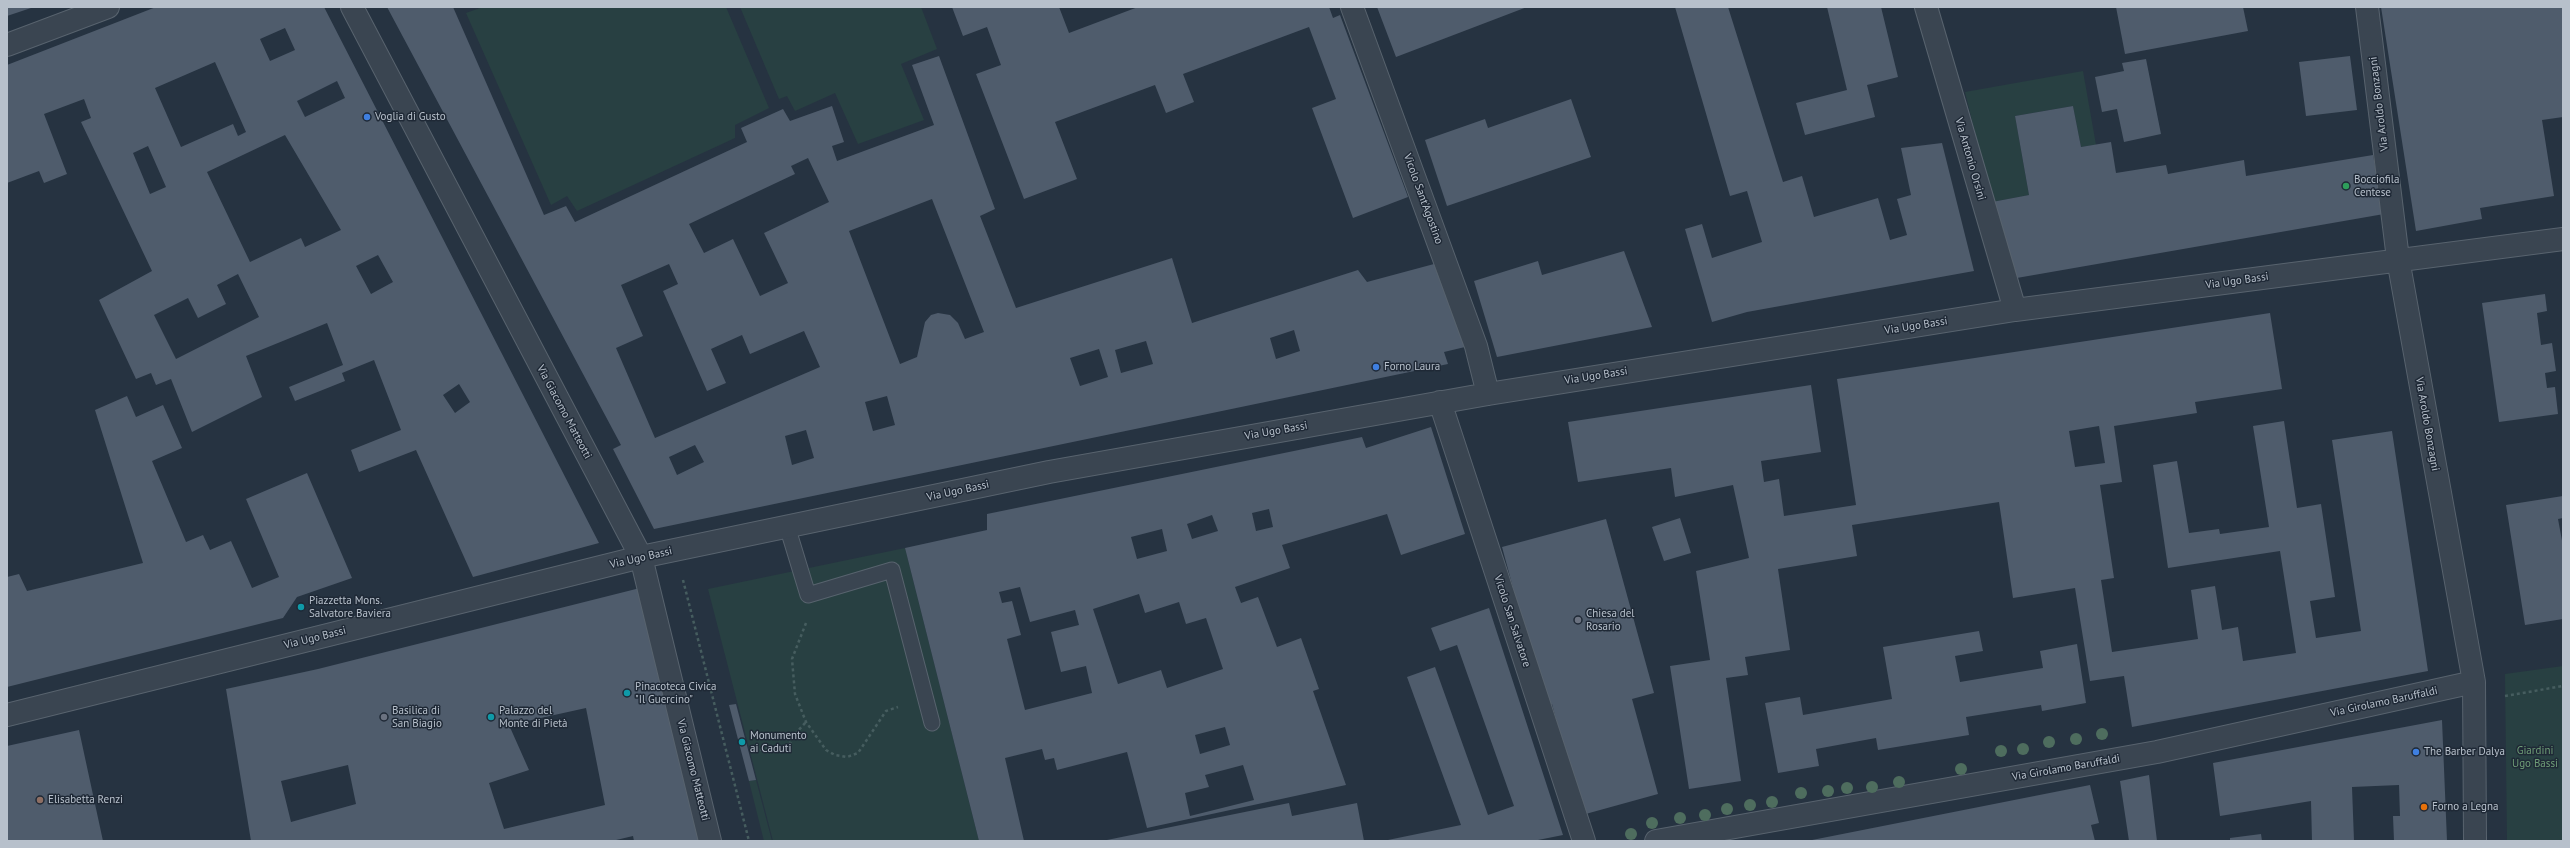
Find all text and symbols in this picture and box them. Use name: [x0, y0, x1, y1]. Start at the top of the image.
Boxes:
street label: Via Aroldo Bonzagni: [2367, 56, 2391, 152]
place label: Voglia di Gusto: [375, 110, 446, 124]
marker: Voglia di Gusto: [362, 112, 372, 122]
street label: Via Antonio Orsini: [1952, 116, 1988, 202]
street label: Vicolo Sant'Agostino: [1401, 152, 1445, 246]
place label: Bocciofila Centese: [2354, 173, 2399, 199]
marker: Bocciofila Centese: [2341, 181, 2351, 191]
street label: Via Ugo Bassi: [2205, 270, 2269, 292]
street label: Via Ugo Bassi: [1884, 315, 1948, 337]
place label: Forno Laura: [1384, 360, 1440, 374]
marker: Forno Laura: [1371, 362, 1381, 372]
street label: Via Giacomo Matteotti: [534, 363, 594, 461]
street label: Via Ugo Bassi: [1564, 365, 1628, 387]
street label: Via Aroldo Bonzagni: [2412, 376, 2442, 472]
street label: Via Ugo Bassi: [1244, 419, 1308, 443]
street label: Via Ugo Bassi: [926, 478, 990, 504]
street label: Via Ugo Bassi: [609, 544, 673, 572]
street label: Vicolo San Salvatore: [1491, 573, 1533, 669]
place label: Piazzetta Mons. Salvatore Baviera: [309, 594, 391, 620]
marker: Piazzetta Mons. Salvatore Baviera: [296, 602, 306, 612]
place label: Chiesa del Rosario: [1586, 607, 1635, 633]
marker: Chiesa del Rosario: [1573, 615, 1583, 625]
street label: Via Ugo Bassi: [283, 624, 347, 652]
place label: Pinacoteca Civica "Il Guercino": [635, 680, 716, 706]
street label: Via Girolamo Baruffaldi: [2329, 684, 2439, 720]
marker: Pinacoteca Civica "Il Guercino": [622, 688, 632, 698]
place label: Basilica di San Biagio: [392, 704, 442, 730]
place label: Palazzo del Monte di Pietà: [499, 704, 567, 730]
marker: Basilica di San Biagio: [379, 712, 389, 722]
marker: Palazzo del Monte di Pietà: [486, 712, 496, 722]
street label: Via Giacomo Matteotti: [674, 718, 712, 822]
place label: Monumento ai Caduti: [750, 729, 807, 755]
marker: Monumento ai Caduti: [737, 737, 747, 747]
park label: Giardini Ugo Bassi: [2512, 744, 2558, 770]
place label: The Barber Dalya: [2424, 745, 2505, 759]
marker: The Barber Dalya: [2411, 747, 2421, 757]
street label: Via Girolamo Baruffaldi: [2011, 752, 2121, 784]
place label: Elisabetta Renzi: [48, 793, 123, 807]
marker: Elisabetta Renzi: [35, 795, 45, 805]
place label: Forno a Legna: [2432, 800, 2498, 814]
marker: Forno a Legna: [2419, 802, 2429, 812]

